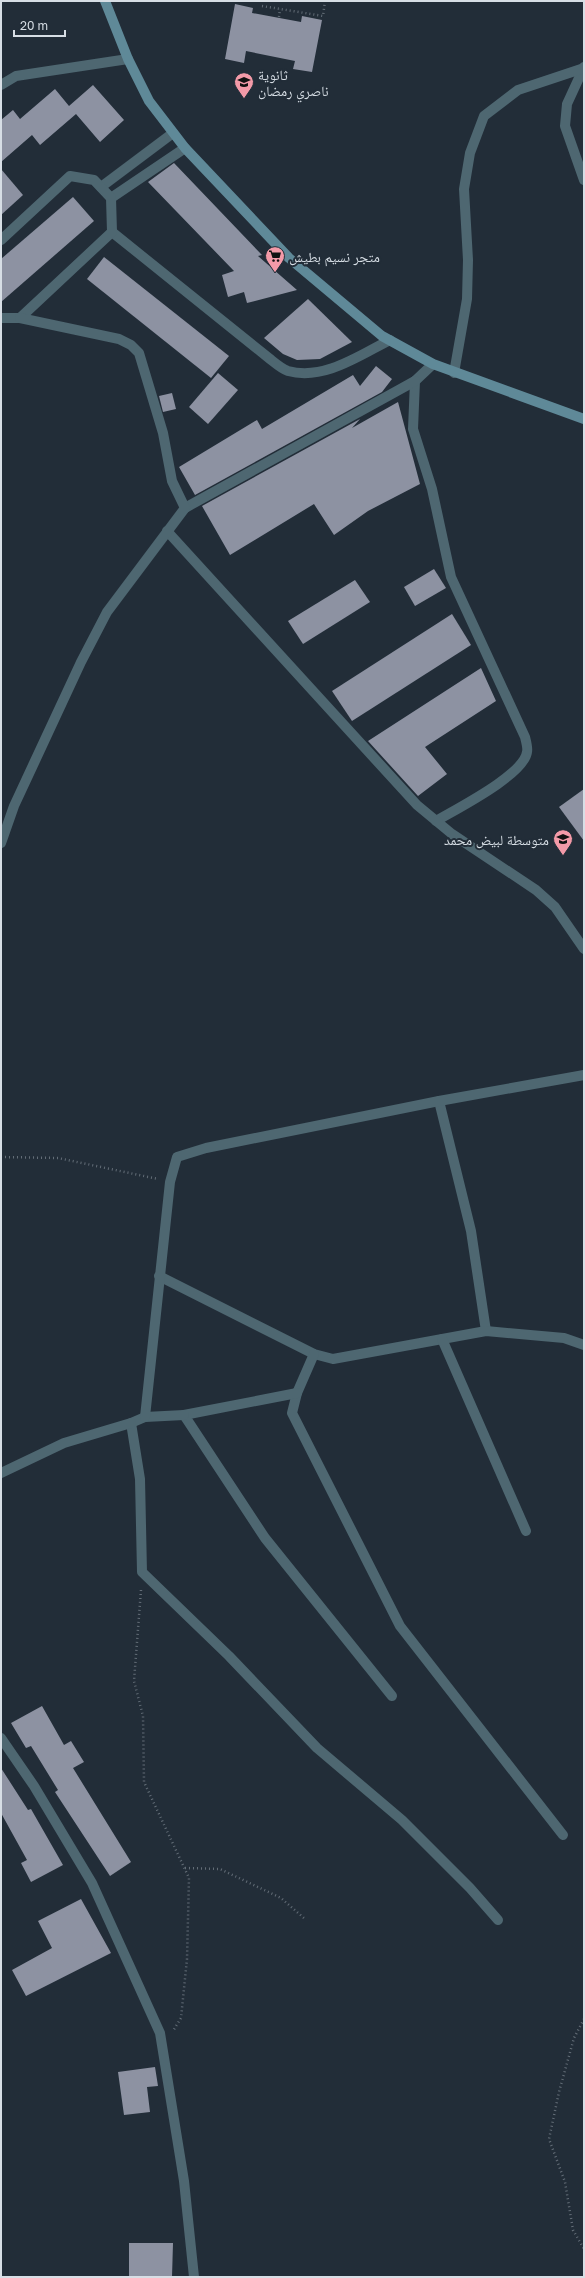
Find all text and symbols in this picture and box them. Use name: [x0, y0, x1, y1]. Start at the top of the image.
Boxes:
scale bar: [14, 12, 65, 38]
text: 20 m: [20, 18, 48, 33]
place label: ثانوية ناصري رمضان: [258, 66, 329, 102]
school or university icon: ثانوية ناصري رمضان: [233, 71, 255, 99]
supermarket icon: متجر نسيم بطيش: [264, 245, 286, 273]
place label: متجر نسيم بطيش: [289, 248, 380, 267]
school or university icon: متوسطة لبيض محمد: [552, 828, 574, 856]
place label: متوسطة لبيض محمد: [444, 831, 549, 849]

